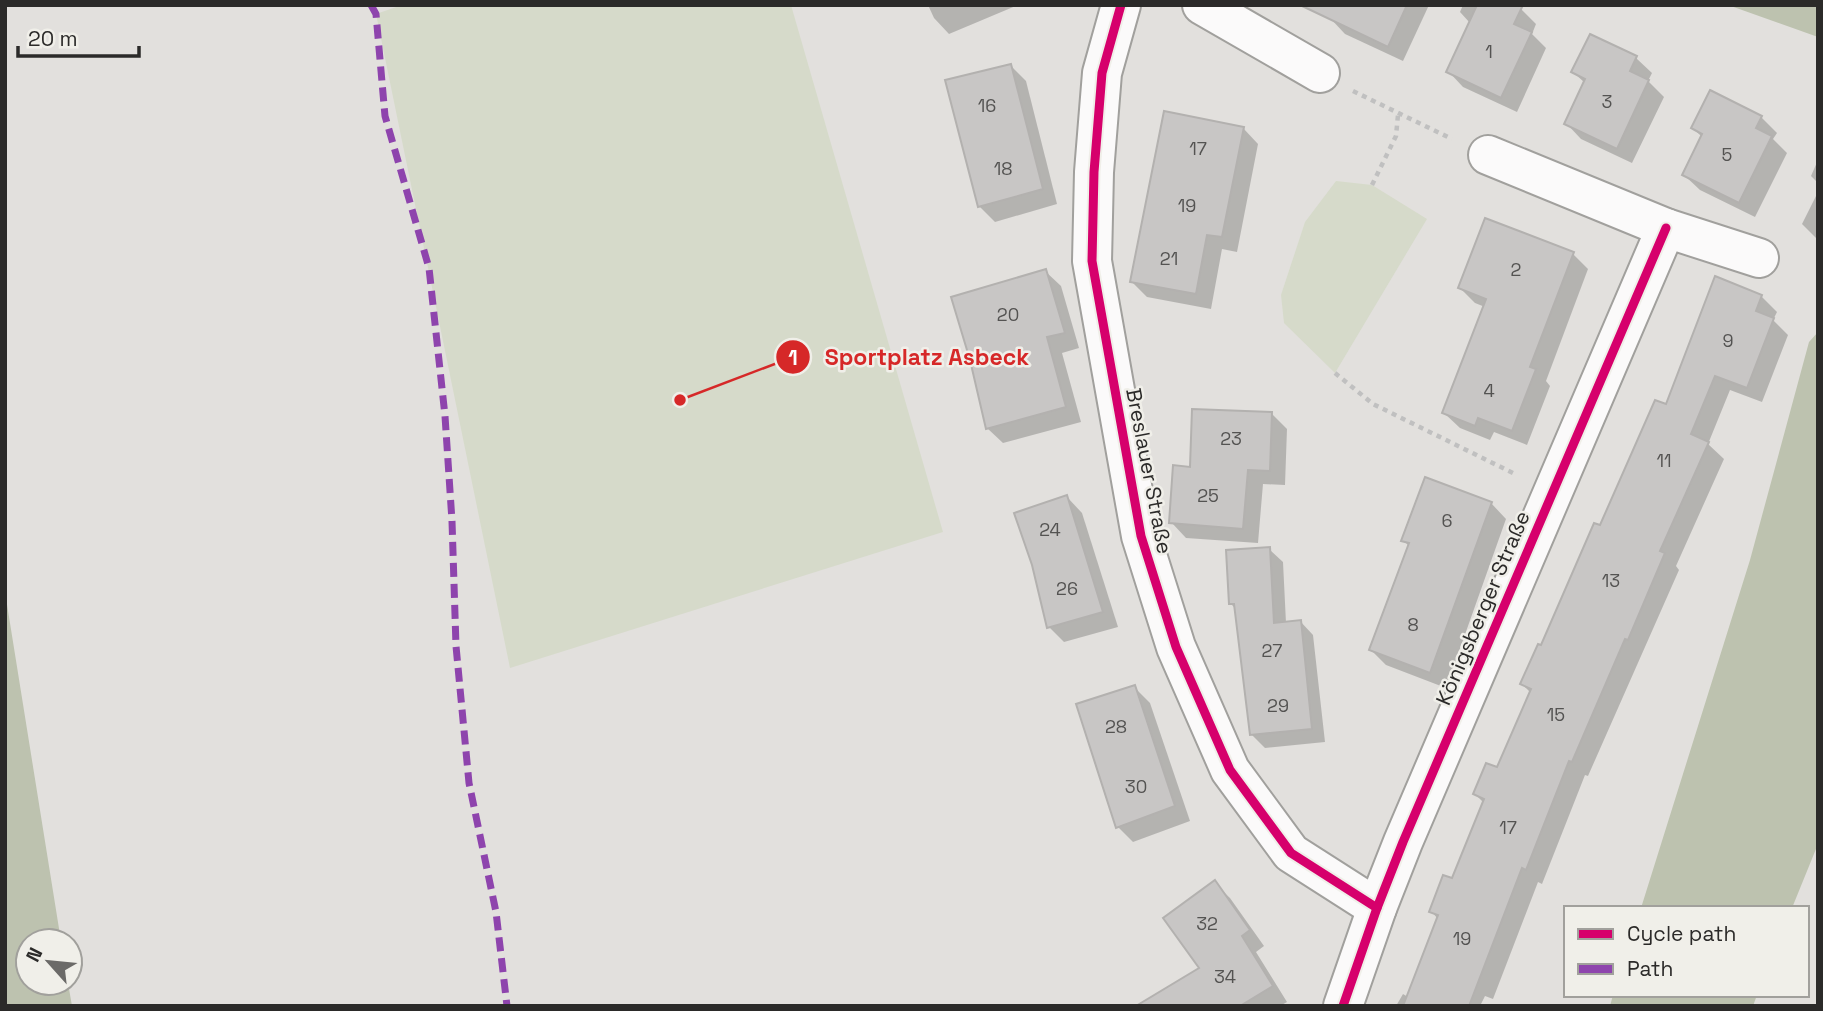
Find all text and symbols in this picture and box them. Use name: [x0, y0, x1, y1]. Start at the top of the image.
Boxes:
scale bar: [18, 14, 138, 58]
text: 20 m: [28, 25, 78, 52]
house number: 1: [1485, 40, 1493, 63]
house number: 3: [1602, 90, 1612, 113]
house number: 16: [978, 94, 996, 117]
house number: 17: [1189, 137, 1207, 160]
house number: 5: [1722, 143, 1732, 166]
house number: 18: [994, 157, 1012, 180]
house number: 19: [1178, 194, 1196, 217]
house number: 21: [1160, 247, 1178, 270]
house number: 2: [1511, 258, 1521, 281]
house number: 20: [997, 303, 1019, 326]
house number: 9: [1722, 329, 1734, 352]
callout: Sportplatz Asbeck: [776, 335, 1043, 379]
text: Sportplatz Asbeck: [825, 342, 1029, 372]
text: 1: [788, 344, 798, 371]
house number: 4: [1483, 379, 1495, 402]
street label: Breslauer Straße: [1120, 386, 1179, 556]
house number: 23: [1220, 427, 1242, 450]
house number: 11: [1656, 449, 1672, 472]
house number: 25: [1197, 484, 1219, 507]
street label: Königsberger Straße: [1429, 507, 1536, 709]
house number: 6: [1441, 509, 1453, 532]
house number: 24: [1039, 518, 1061, 541]
house number: 13: [1602, 569, 1620, 592]
house number: 26: [1056, 577, 1078, 600]
house number: 8: [1407, 613, 1419, 636]
house number: 27: [1262, 639, 1282, 662]
house number: 29: [1267, 694, 1289, 717]
house number: 15: [1547, 703, 1565, 726]
house number: 28: [1105, 715, 1127, 738]
house number: 30: [1125, 775, 1147, 798]
house number: 17: [1499, 816, 1517, 839]
legend: [1564, 906, 1809, 997]
house number: 32: [1196, 912, 1218, 935]
text: Cycle path: [1627, 920, 1736, 947]
north arrow: [14, 927, 84, 997]
house number: 19: [1453, 927, 1471, 950]
text: N: [20, 943, 48, 966]
text: Path: [1627, 955, 1673, 982]
house number: 34: [1214, 965, 1236, 988]

